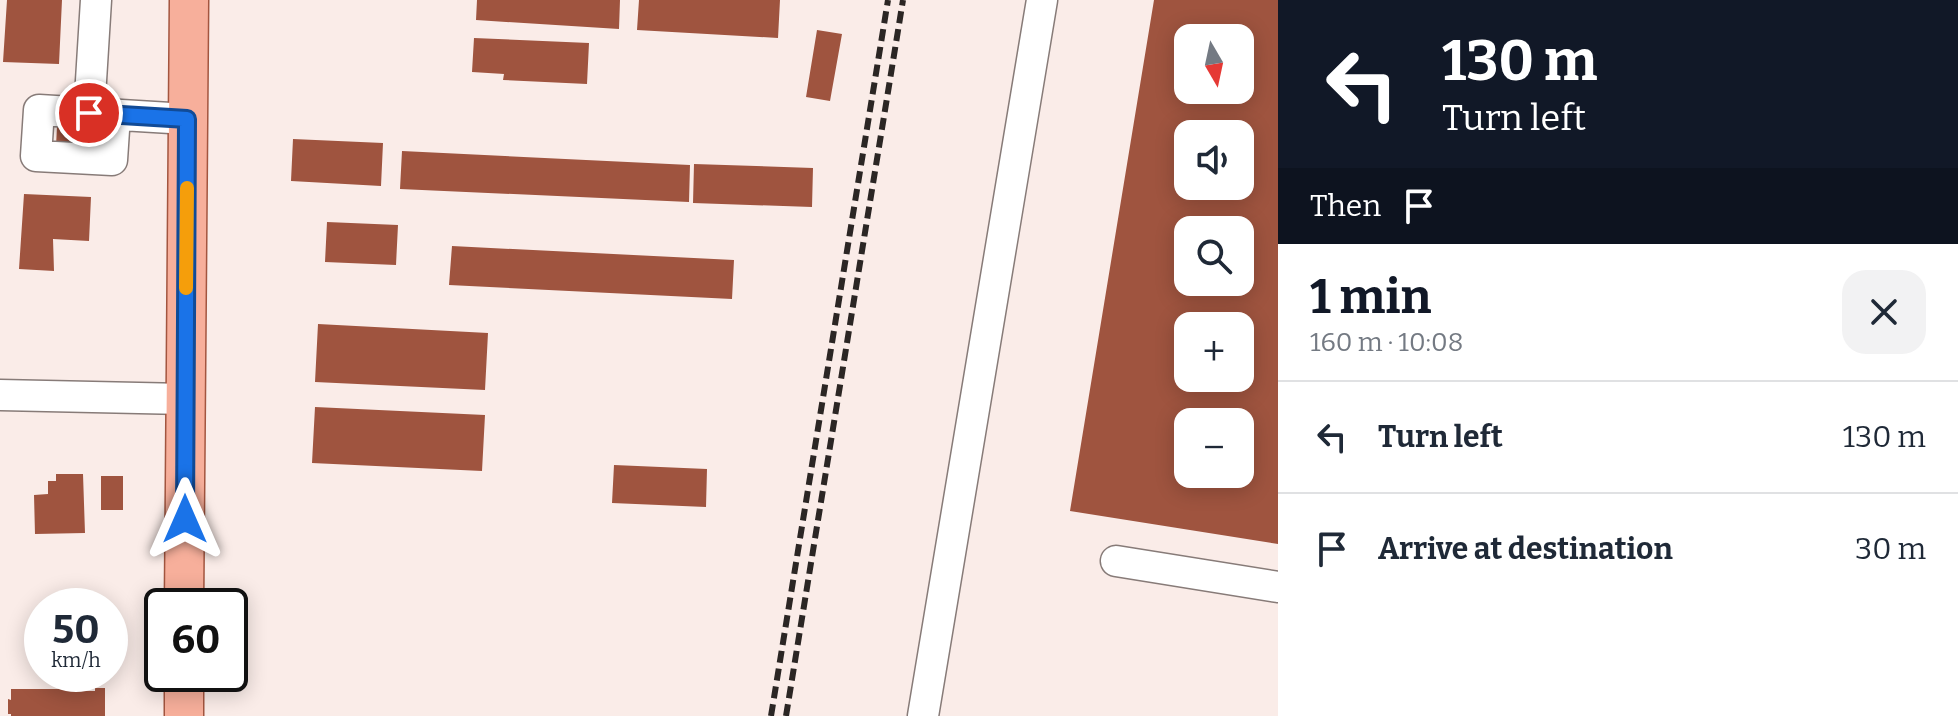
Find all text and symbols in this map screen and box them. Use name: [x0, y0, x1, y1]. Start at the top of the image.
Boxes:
north arrow: [1174, 24, 1254, 104]
map controls: [1174, 24, 1254, 488]
text: 130 m: [1442, 28, 1598, 95]
icon: left: [1310, 32, 1414, 136]
pin: [55, 79, 123, 147]
icon: arrive: [67, 91, 111, 135]
text: Turn left: [1442, 96, 1586, 140]
button: sound: [1174, 120, 1254, 200]
icon: arrive: [1397, 184, 1441, 228]
text: Then: [1310, 188, 1381, 224]
button: search: [1174, 216, 1254, 296]
text: 1 min: [1310, 268, 1431, 326]
button: close: [1842, 270, 1926, 354]
button: +: [1174, 312, 1254, 392]
text: 160 m · 10:08: [1310, 327, 1463, 358]
button: −: [1174, 408, 1254, 488]
icon: left: [1310, 415, 1354, 459]
text: Turn left: [1378, 419, 1503, 455]
text: 130 m: [1843, 419, 1926, 455]
position arrow: [143, 477, 227, 561]
icon: arrive: [1310, 527, 1354, 571]
text: Arrive at destination: [1378, 531, 1673, 567]
text: 30 m: [1855, 531, 1926, 567]
speed limit sign: 60: [144, 588, 248, 692]
text: 50: [52, 606, 100, 654]
text: km/h: [51, 648, 101, 672]

